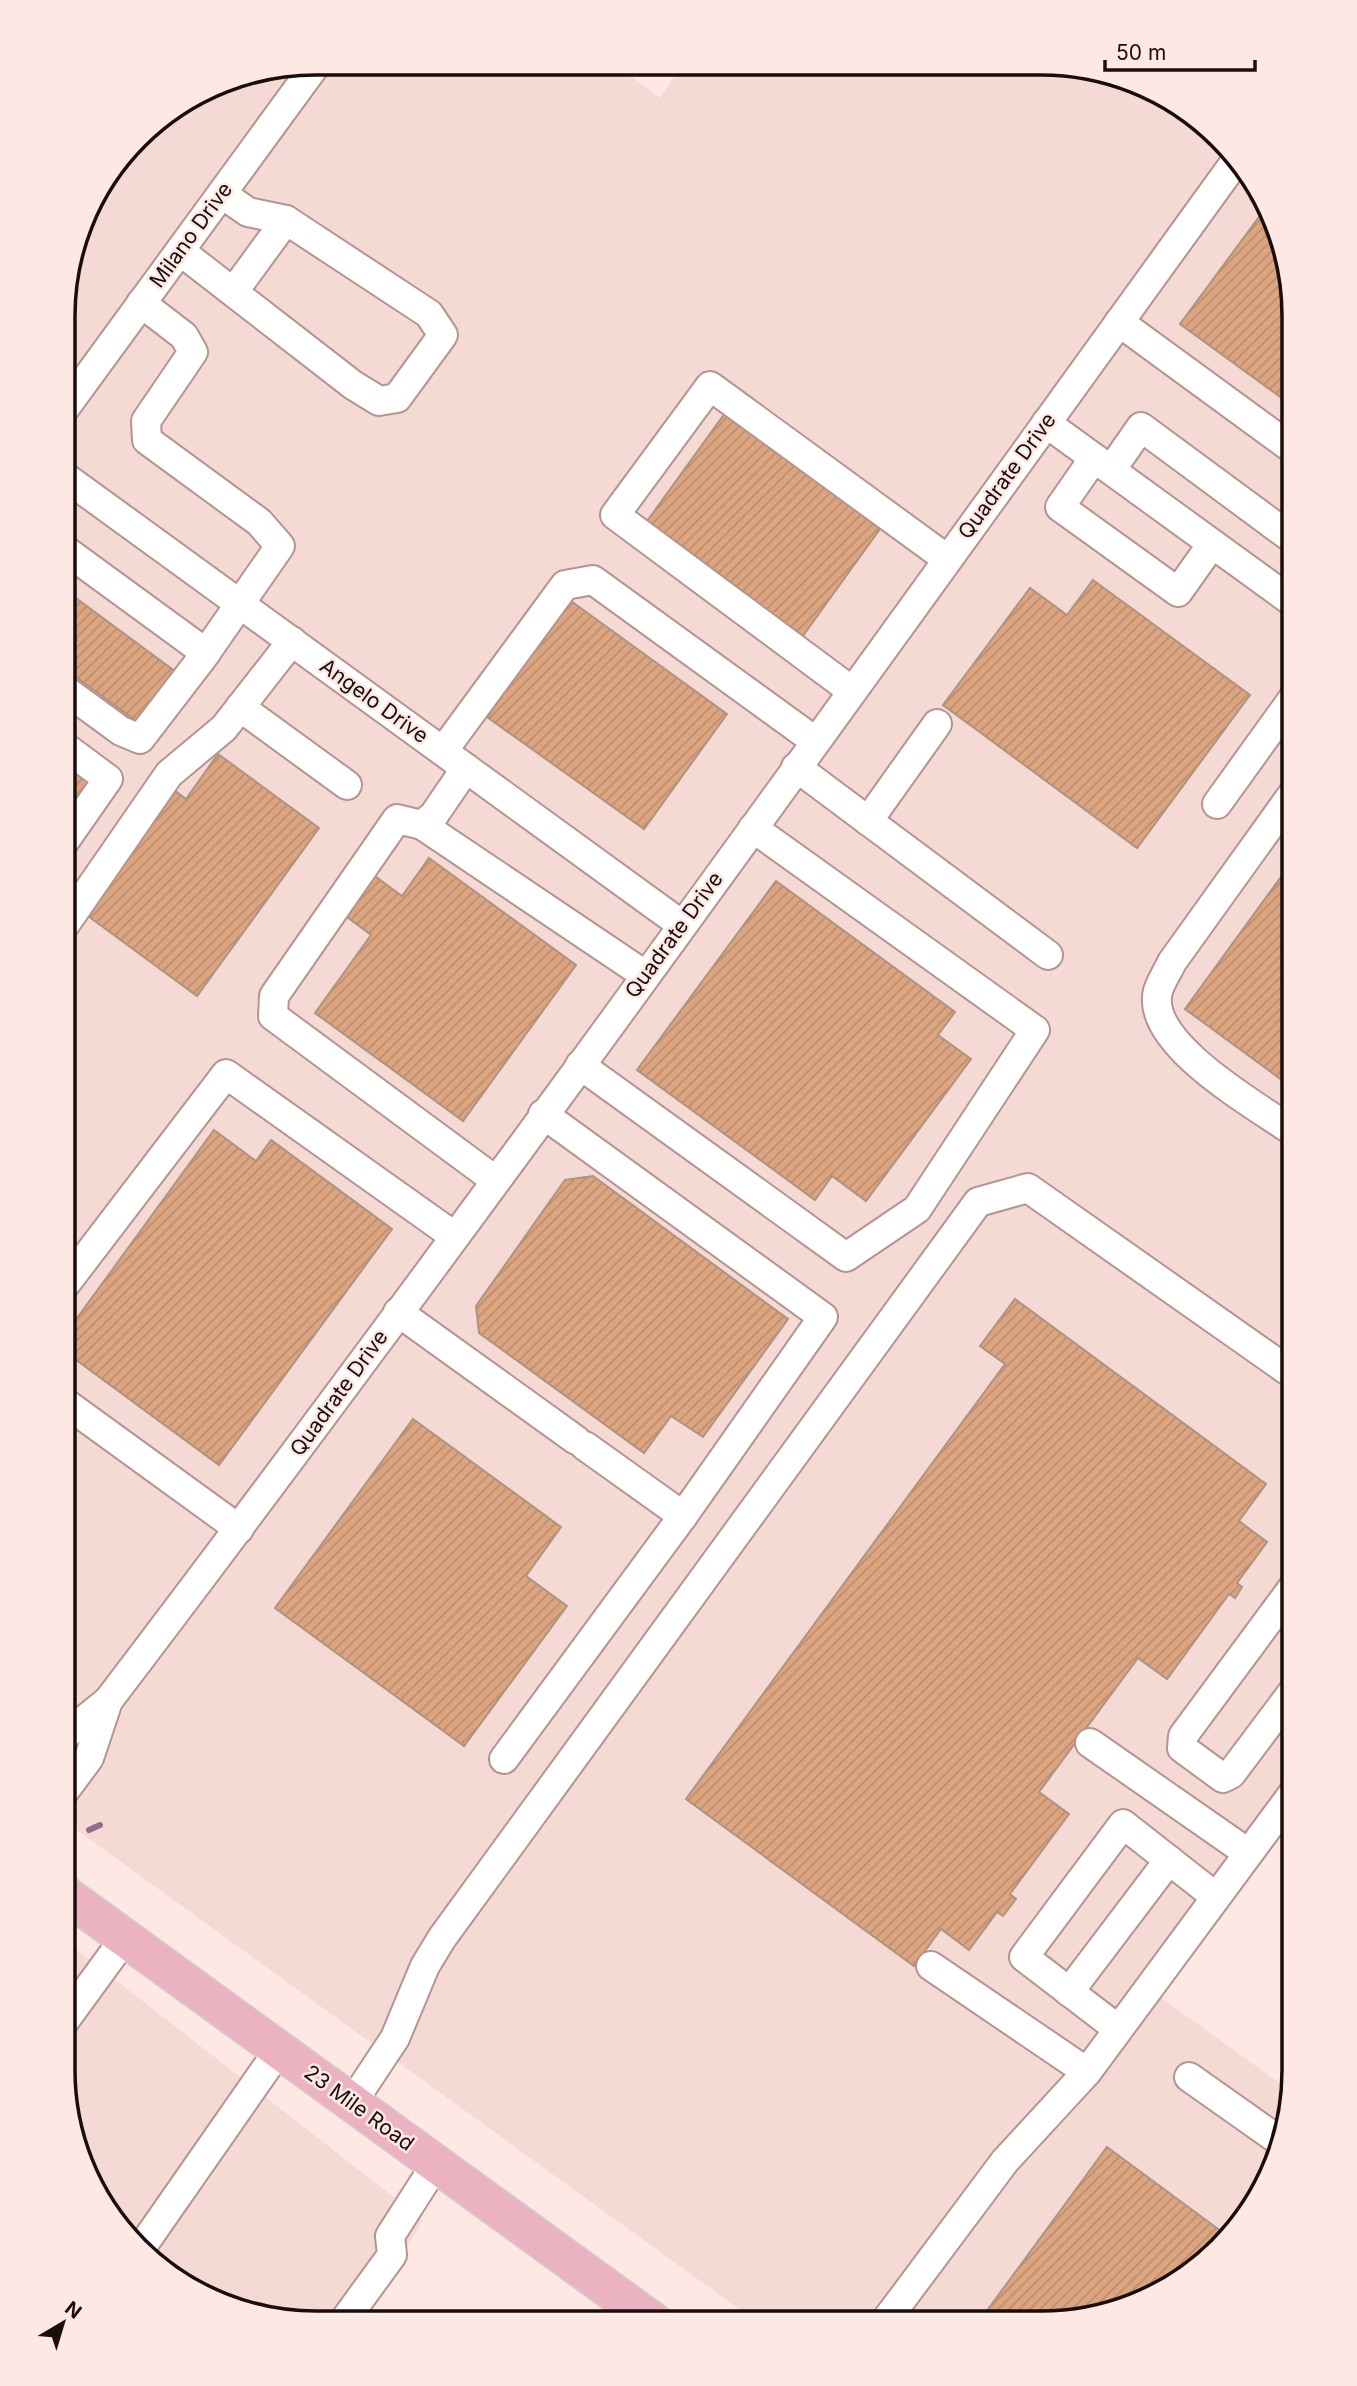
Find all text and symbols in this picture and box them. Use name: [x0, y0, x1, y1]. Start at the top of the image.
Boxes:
scale bar: [1105, 28, 1256, 72]
text: 50 m: [1116, 40, 1166, 65]
street label: Milano Drive: [144, 177, 237, 292]
street label: Quadrate Drive: [952, 408, 1061, 544]
street label: Angelo Drive: [315, 653, 433, 748]
street label: Quadrate Drive: [619, 867, 728, 1003]
street label: Quadrate Drive: [284, 1325, 393, 1461]
street label: 23 Mile Road: [300, 2059, 419, 2156]
north arrow: [28, 2288, 98, 2358]
text: N: [60, 2296, 86, 2324]

